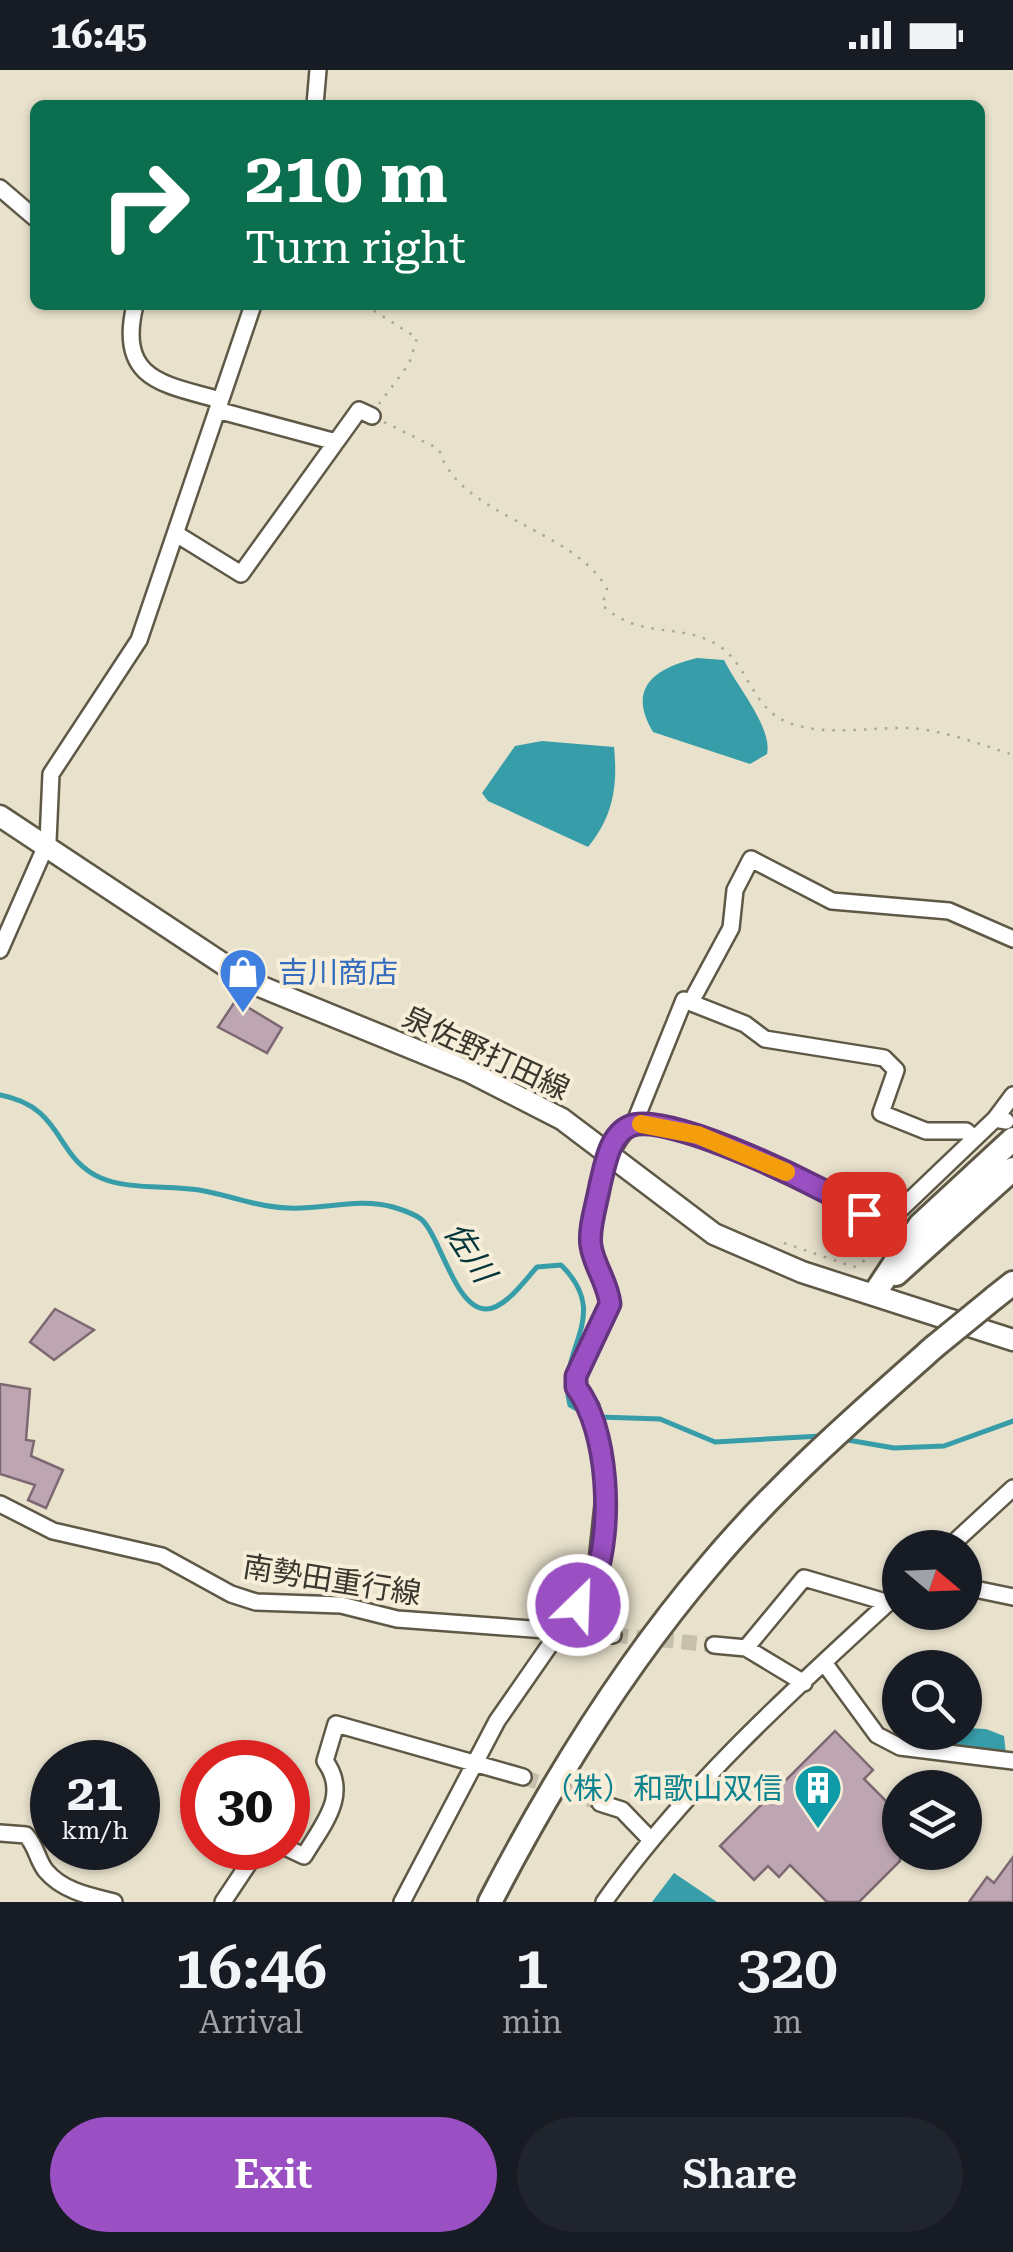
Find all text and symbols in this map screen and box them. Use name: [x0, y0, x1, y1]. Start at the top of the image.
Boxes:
text: 16:45: [50, 13, 147, 57]
text: 210 m: [245, 137, 448, 219]
icon: right: [80, 140, 210, 270]
text: Turn right: [245, 221, 466, 274]
shop icon: 吉川商店: [217, 946, 269, 1014]
place label: 吉川商店: [278, 955, 398, 990]
street label: 泉佐野打田線: [397, 999, 575, 1107]
pin: [822, 1172, 907, 1257]
icon: arrive: [837, 1187, 892, 1242]
water label: 佐川: [437, 1215, 505, 1292]
north arrow: [882, 1530, 982, 1630]
map controls: [882, 1530, 982, 1870]
street label: 南勢田重行線: [240, 1549, 424, 1611]
position arrow: [526, 1553, 630, 1657]
button: search: [882, 1650, 982, 1750]
speed limit sign: 30: [180, 1740, 310, 1870]
building icon: （株）和歌山双信: [792, 1762, 844, 1830]
text: 21: [67, 1764, 123, 1822]
button: layers: [882, 1770, 982, 1870]
place label: （株）和歌山双信: [543, 1771, 783, 1806]
text: km/h: [62, 1816, 128, 1845]
text: 16:46: [175, 1932, 327, 2003]
text: 1: [515, 1932, 549, 2003]
text: 320: [737, 1932, 838, 2003]
text: Arrival: [199, 2003, 303, 2041]
text: min: [502, 2003, 562, 2041]
text: m: [773, 2003, 802, 2041]
button: Exit: [50, 2117, 497, 2232]
button: Share: [517, 2117, 963, 2232]

